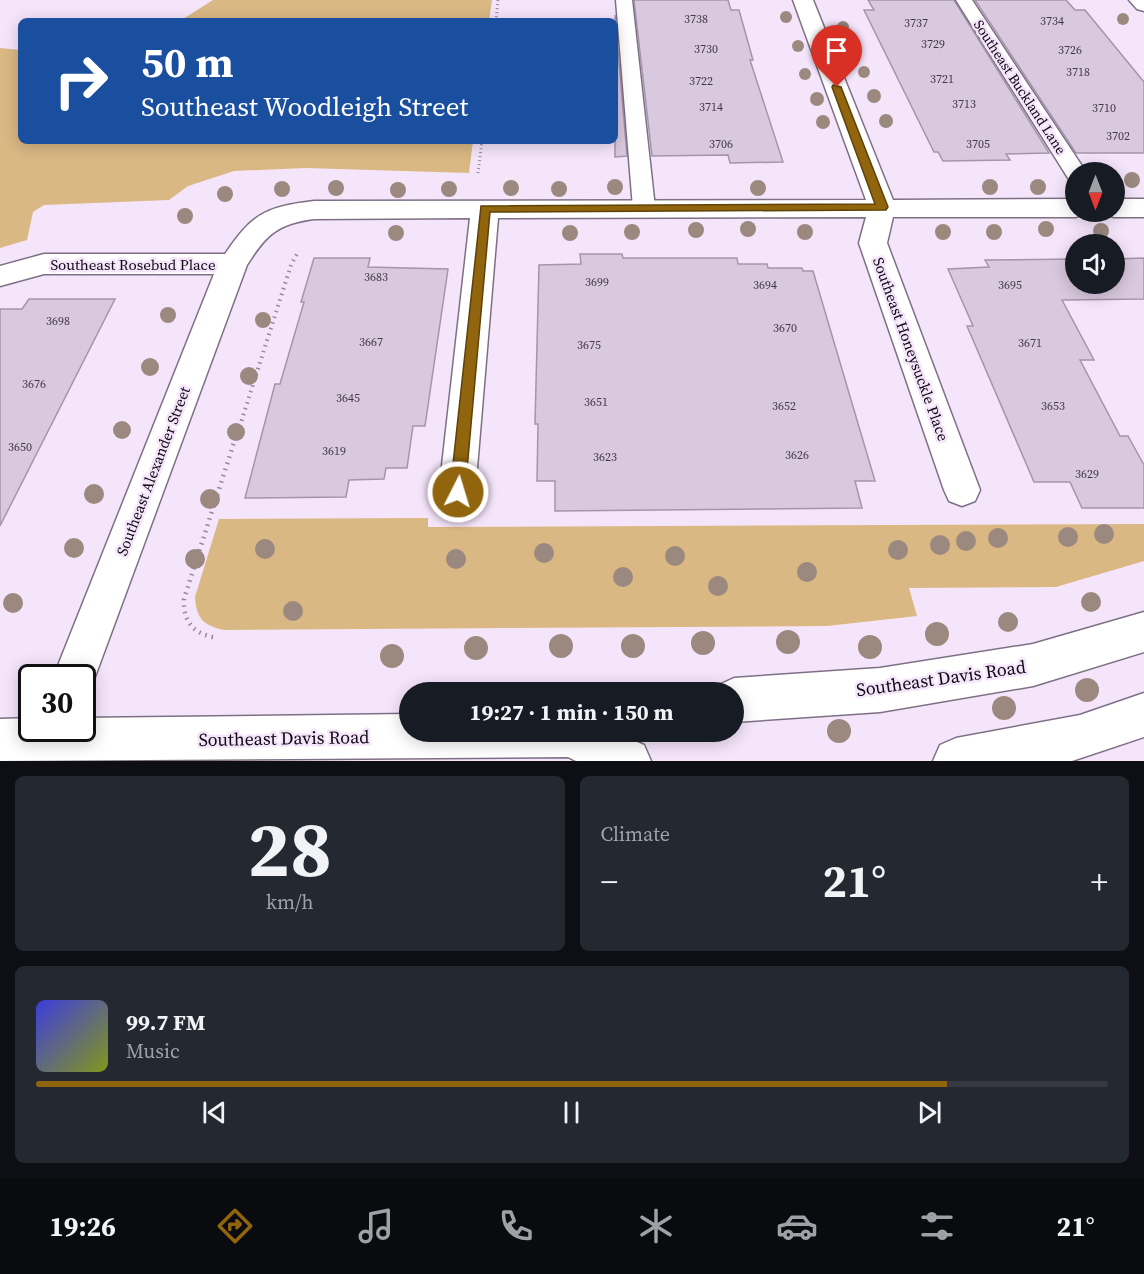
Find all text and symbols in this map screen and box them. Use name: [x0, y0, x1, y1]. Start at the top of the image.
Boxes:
house number: 3738: [684, 11, 708, 27]
house number: 3734: [1040, 13, 1064, 29]
house number: 3737: [904, 15, 928, 31]
street label: Southeast Buckland Lane: [969, 16, 1071, 158]
pin: [811, 25, 862, 87]
text: 50 m: [141, 33, 234, 91]
icon: arrive: [820, 34, 853, 67]
house number: 3729: [921, 36, 945, 52]
house number: 3730: [694, 41, 718, 57]
icon: right: [42, 42, 120, 120]
house number: 3726: [1058, 42, 1082, 58]
house number: 3718: [1066, 64, 1090, 80]
house number: 3721: [930, 71, 954, 87]
house number: 3722: [689, 73, 713, 89]
text: Southeast Woodleigh Street: [141, 88, 468, 125]
house number: 3713: [952, 96, 976, 112]
house number: 3714: [699, 99, 723, 115]
house number: 3710: [1092, 100, 1116, 116]
house number: 3702: [1106, 128, 1130, 144]
house number: 3706: [709, 136, 733, 152]
house number: 3705: [966, 136, 990, 152]
north arrow: [1065, 162, 1125, 222]
map controls: [1065, 162, 1125, 294]
button: sound: [1065, 234, 1125, 294]
street label: Southeast Rosebud Place: [50, 254, 216, 275]
street label: Southeast Honeysuckle Place: [868, 254, 954, 444]
house number: 3683: [364, 269, 388, 285]
house number: 3699: [585, 274, 609, 290]
house number: 3694: [753, 277, 777, 293]
house number: 3695: [998, 277, 1022, 293]
house number: 3698: [46, 313, 70, 329]
house number: 3670: [773, 320, 797, 336]
house number: 3667: [359, 334, 383, 350]
house number: 3671: [1018, 335, 1042, 351]
house number: 3675: [577, 337, 601, 353]
house number: 3676: [22, 376, 46, 392]
street label: Southeast Alexander Street: [111, 383, 195, 559]
house number: 3645: [336, 390, 360, 406]
house number: 3651: [584, 394, 608, 410]
house number: 3652: [772, 398, 796, 414]
house number: 3653: [1041, 398, 1065, 414]
house number: 3650: [8, 439, 32, 455]
house number: 3619: [322, 443, 346, 459]
house number: 3626: [785, 447, 809, 463]
house number: 3623: [593, 449, 617, 465]
position arrow: [426, 460, 490, 524]
house number: 3629: [1075, 466, 1099, 482]
street label: Southeast Davis Road: [855, 654, 1027, 702]
speed limit sign: 30: [18, 664, 96, 742]
text: 19:27 · 1 min · 150 m: [470, 697, 673, 727]
street label: Southeast Davis Road: [198, 724, 370, 752]
text: 28: [247, 795, 332, 902]
text: Climate: [601, 820, 670, 848]
text: 21°: [822, 850, 886, 912]
text: −: [601, 859, 618, 904]
text: +: [1090, 859, 1108, 904]
text: km/h: [266, 888, 314, 916]
text: 99.7 FM: [126, 1007, 205, 1037]
text: Music: [126, 1037, 180, 1065]
icon: previous: [198, 1096, 231, 1129]
icon: pause: [555, 1096, 588, 1129]
icon: next: [913, 1096, 946, 1129]
icon: directions: [214, 1205, 256, 1247]
icon: music: [355, 1205, 397, 1247]
icon: phone: [495, 1205, 537, 1247]
icon: climate: [635, 1205, 677, 1247]
icon: car: [776, 1205, 818, 1247]
icon: filters: [916, 1205, 958, 1247]
text: 19:26: [49, 1208, 116, 1245]
text: 21°: [1057, 1208, 1095, 1245]

